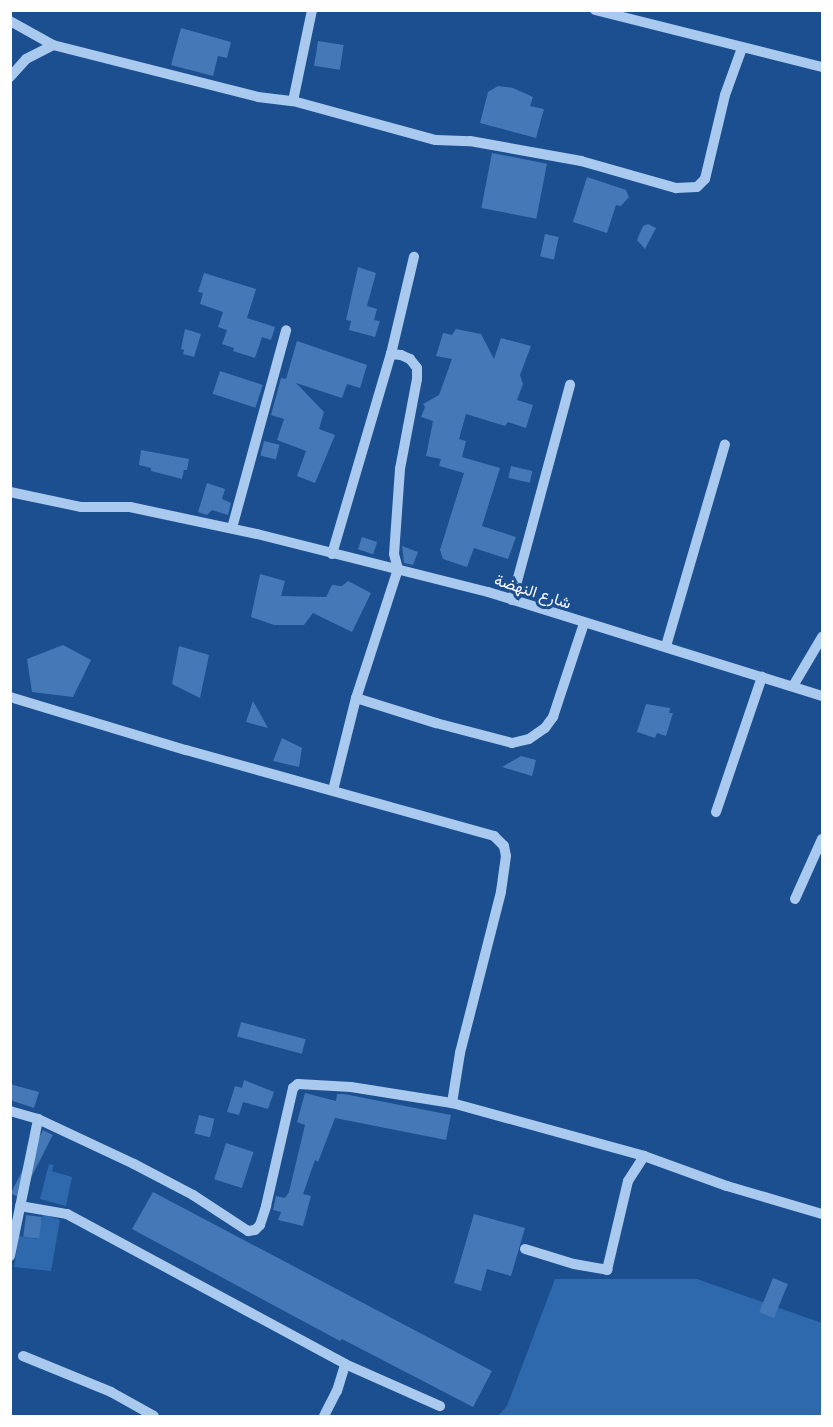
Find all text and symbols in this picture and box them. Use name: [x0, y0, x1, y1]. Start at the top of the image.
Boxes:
street label: شارع النهضة: [492, 570, 574, 612]

